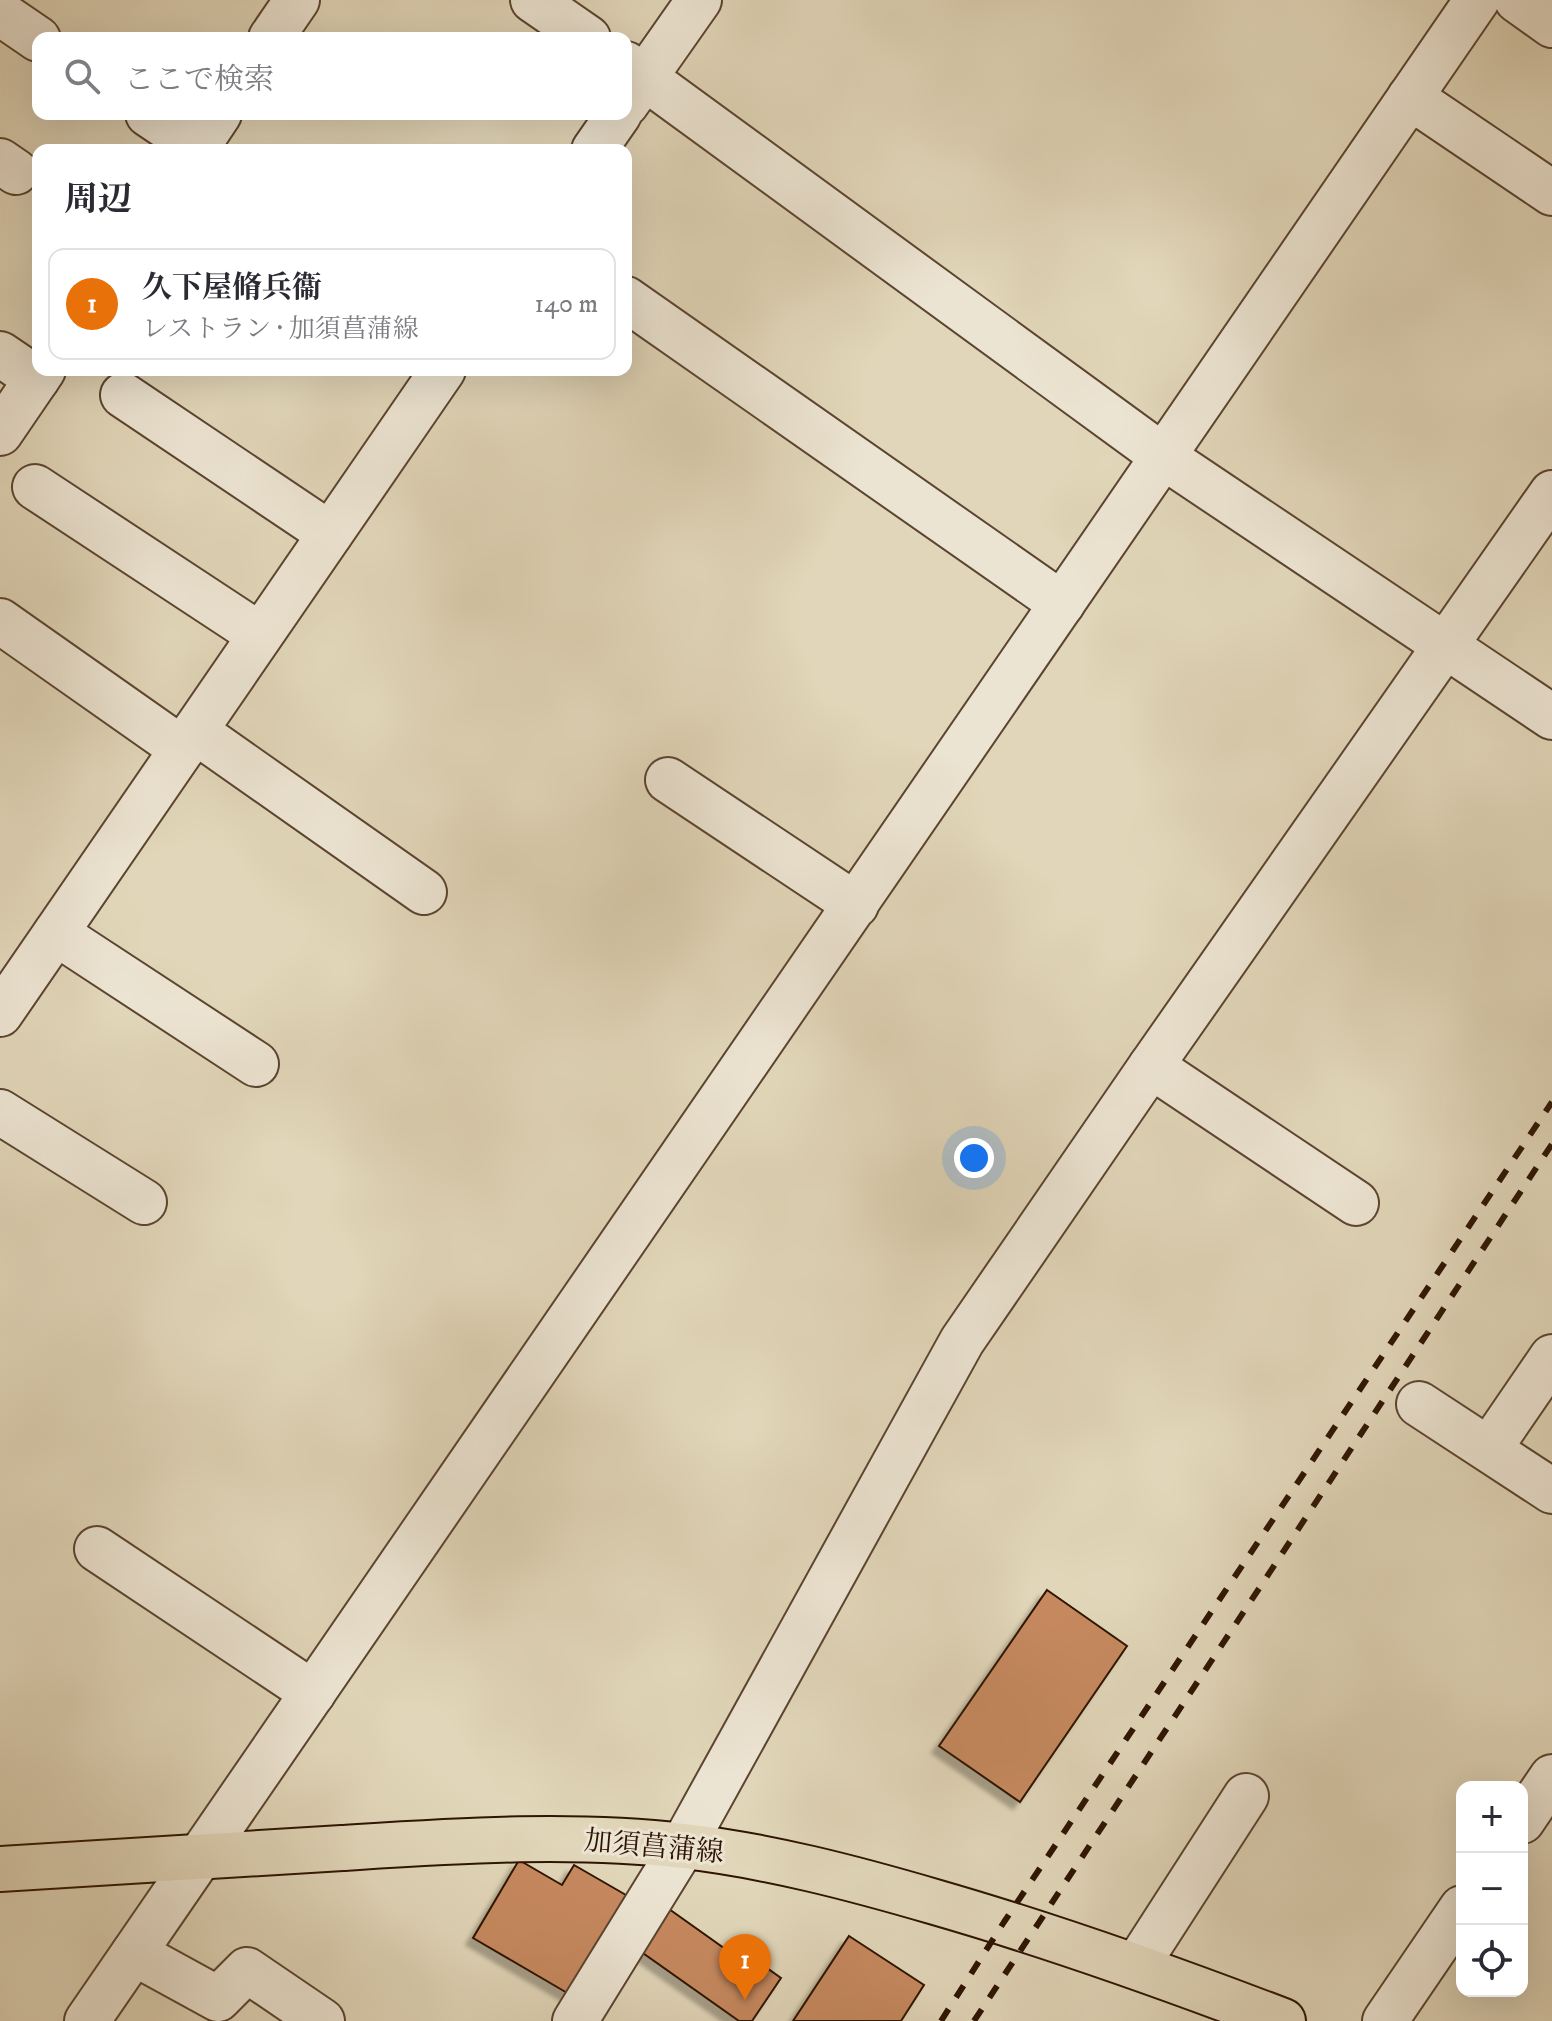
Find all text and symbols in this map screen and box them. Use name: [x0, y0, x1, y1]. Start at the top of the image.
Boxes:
search box: [32, 32, 632, 120]
icon: search: [60, 54, 104, 98]
text: ここで検索: [124, 62, 274, 99]
text: 周辺: [64, 179, 132, 221]
text: 久下屋脩兵衞: [142, 270, 322, 307]
text: 1: [87, 288, 97, 321]
text: 140 m: [534, 288, 598, 321]
text: レストラン · 加須菖蒲線: [142, 313, 419, 346]
your location: [954, 1138, 994, 1178]
map controls: [1456, 1781, 1528, 1997]
button: +: [1456, 1781, 1528, 1853]
street label: 加須菖蒲線: [583, 1823, 725, 1871]
button: −: [1456, 1853, 1528, 1925]
button: locate: [1456, 1925, 1528, 1997]
pin: 1: [719, 1934, 771, 2000]

